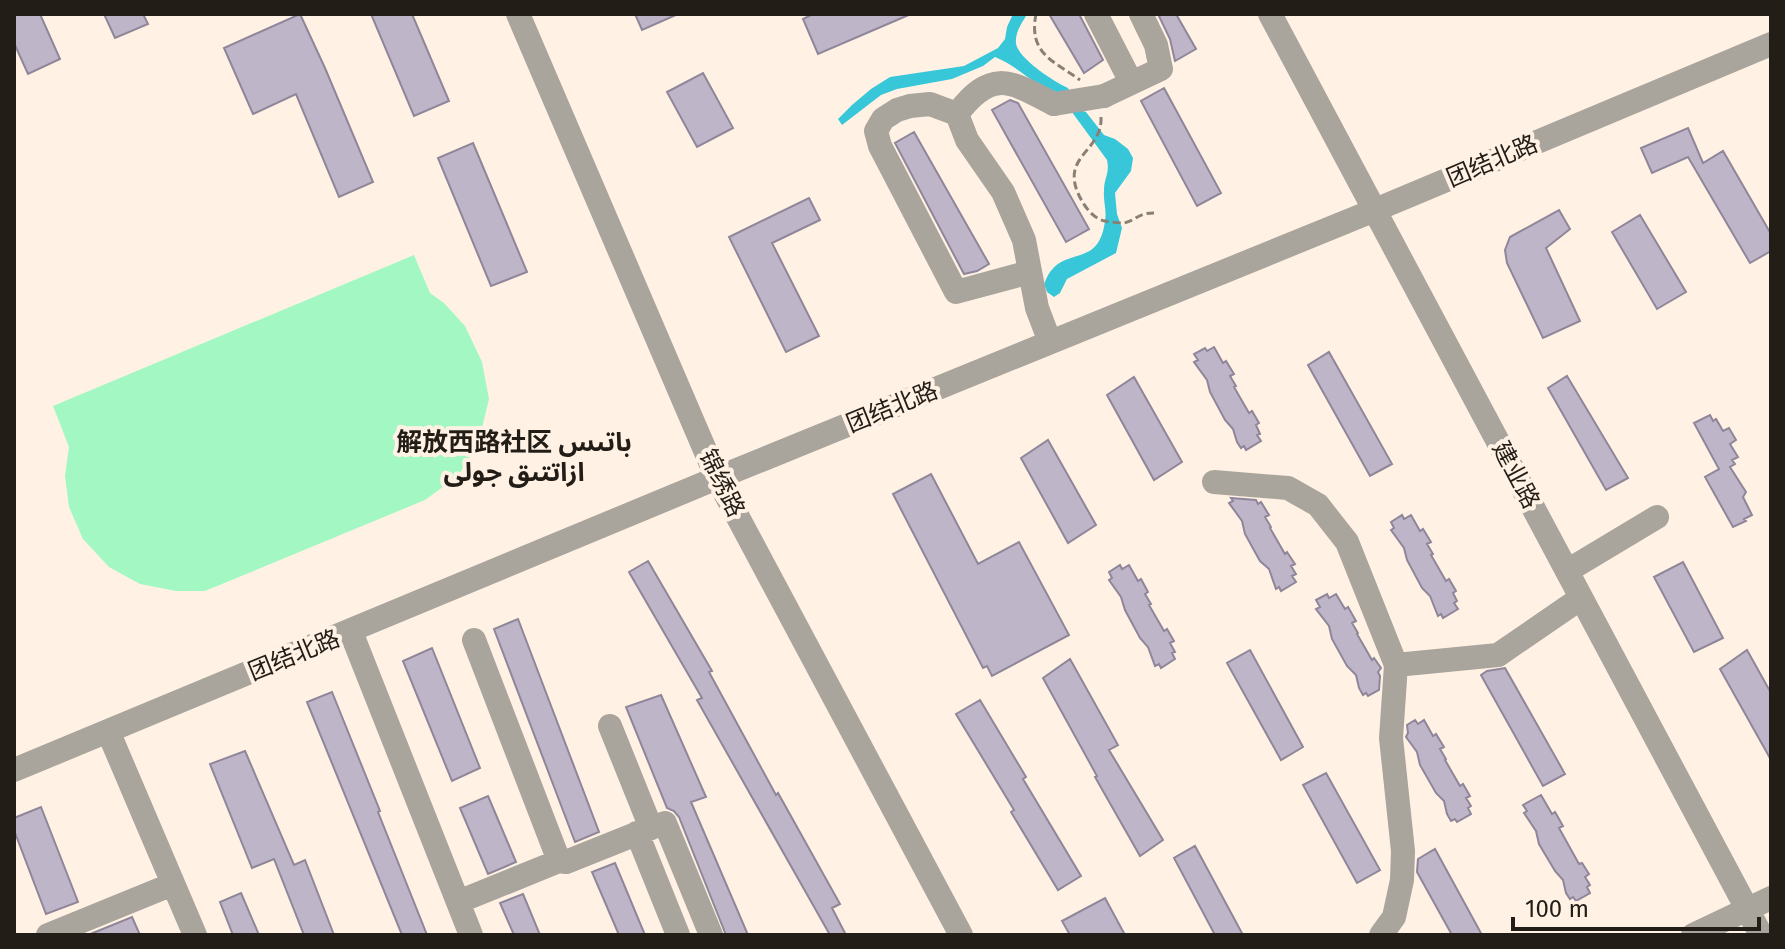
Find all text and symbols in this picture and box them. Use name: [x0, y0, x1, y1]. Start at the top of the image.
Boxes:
street label: 团结北路: [1442, 129, 1542, 193]
street label: 团结北路: [842, 376, 942, 438]
district label: 解放西路社区 باتىس ازاتتىق جولى: [396, 427, 632, 488]
street label: 建业路: [1487, 437, 1545, 513]
street label: 锦绣路: [694, 445, 750, 521]
street label: 团结北路: [244, 624, 344, 686]
scale bar: [1513, 881, 1759, 931]
text: 100 m: [1525, 895, 1589, 923]

